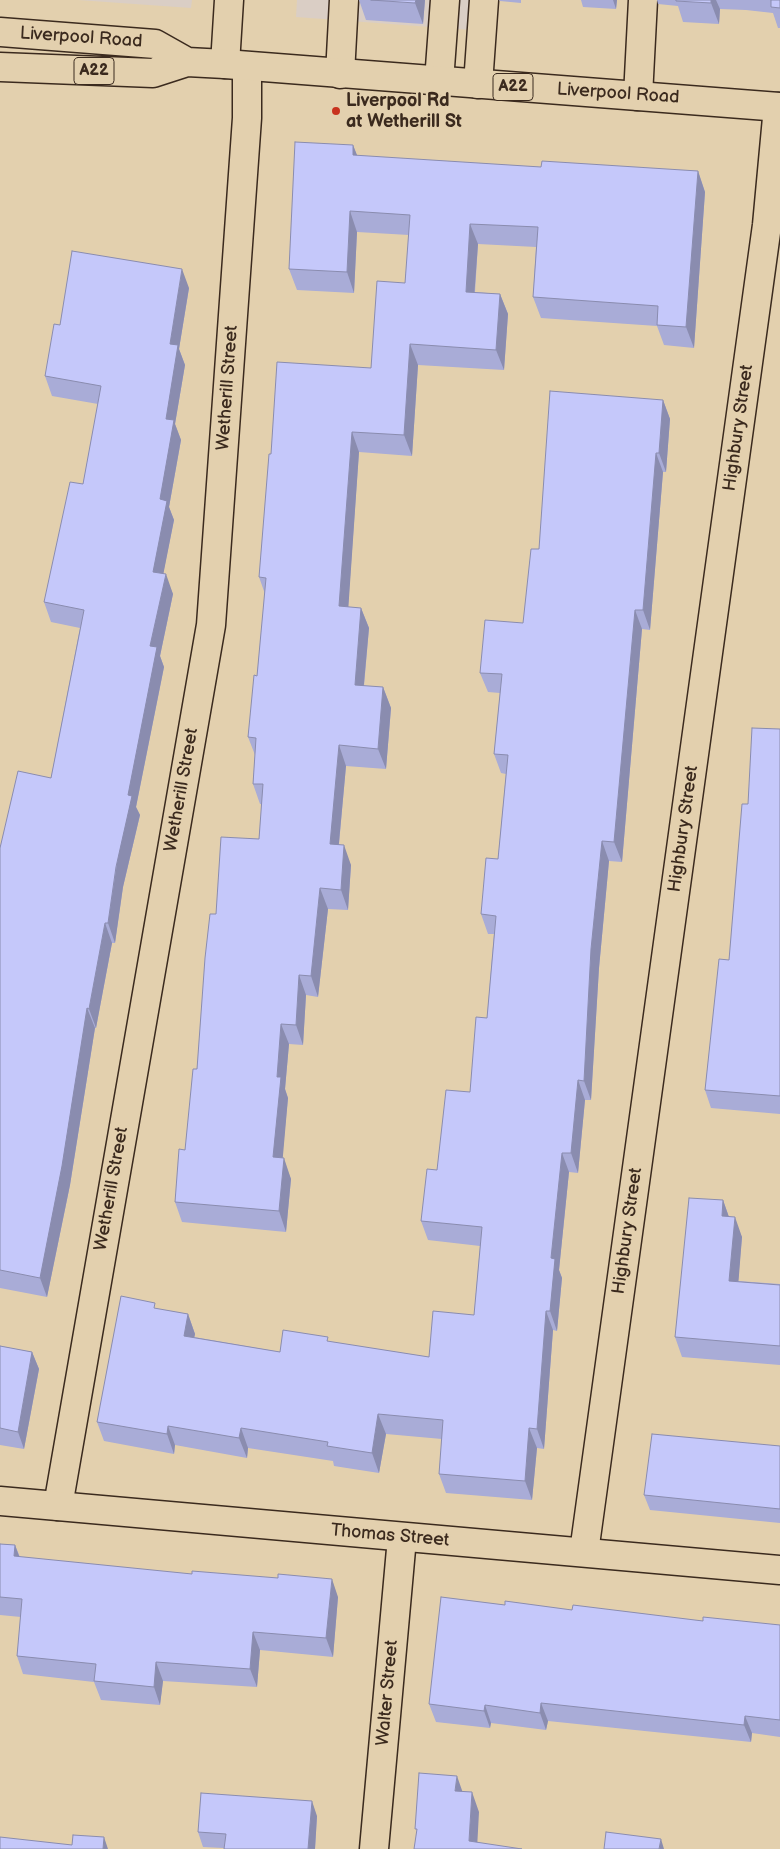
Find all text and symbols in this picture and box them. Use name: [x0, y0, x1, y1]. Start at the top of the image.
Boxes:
street label: Liverpool Road: [19, 23, 143, 53]
road number: A22: [74, 58, 114, 84]
road number: A22: [493, 74, 533, 100]
street label: Liverpool Road: [556, 79, 680, 109]
place label: Liverpool Rd at Wetherill St: [346, 90, 462, 132]
marker: Liverpool Rd at Wetherill St: [330, 105, 342, 117]
street label: Wetherill Street: [213, 325, 243, 451]
street label: Highbury Street: [719, 363, 759, 493]
street label: Wetherill Street: [160, 726, 204, 854]
street label: Highbury Street: [664, 764, 704, 894]
street label: Wetherill Street: [90, 1125, 134, 1253]
street label: Highbury Street: [608, 1166, 648, 1296]
street label: Thomas Street: [330, 1520, 450, 1552]
street label: Walter Street: [373, 1639, 403, 1747]

